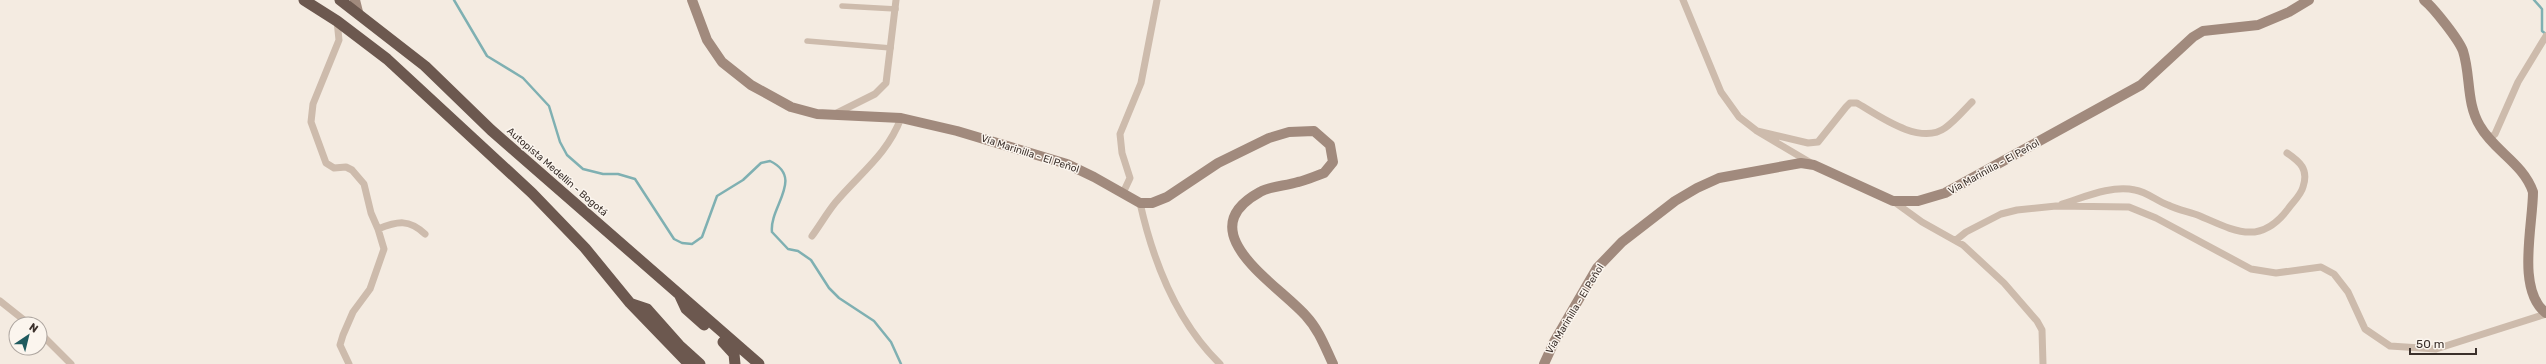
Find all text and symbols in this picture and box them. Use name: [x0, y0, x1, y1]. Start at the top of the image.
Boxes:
street label: Autopista Medellín - Bogotá: [504, 125, 610, 219]
street label: Vía Marinilla - El Peñol: [979, 132, 1081, 176]
street label: Vía Marinilla - El Peñol: [1946, 137, 2042, 197]
street label: Vía Marinilla - El Peñol: [1544, 262, 1606, 356]
north arrow: [8, 316, 48, 356]
text: N: [26, 321, 40, 336]
scale bar: [2410, 330, 2476, 356]
text: 50 m: [2416, 337, 2444, 351]

